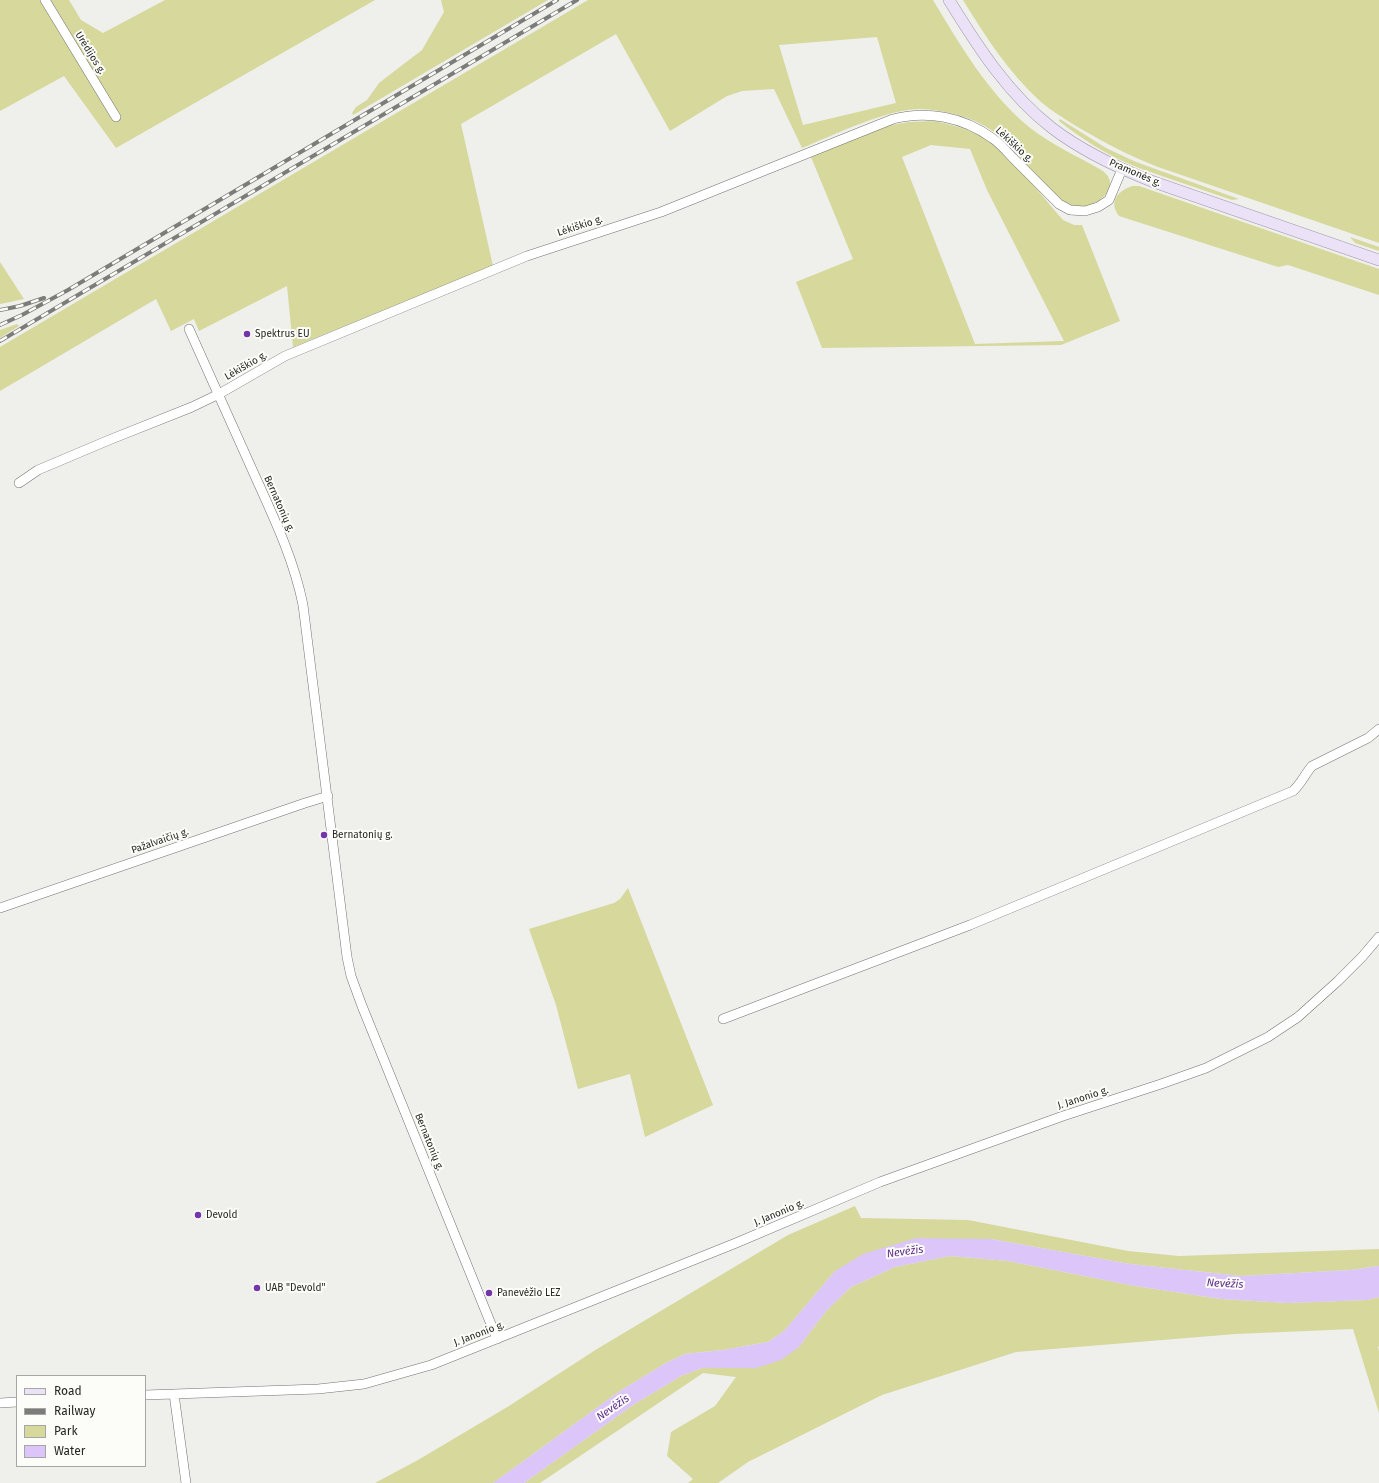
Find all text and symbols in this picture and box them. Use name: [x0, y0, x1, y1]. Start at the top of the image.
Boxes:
street label: Urėdijos g.: [72, 29, 108, 77]
street label: Lėkiškio g.: [993, 125, 1035, 165]
street label: Pramonės g.: [1107, 157, 1163, 189]
street label: Lėkiškio g.: [556, 213, 604, 239]
place label: Spektrus EU: [255, 328, 310, 340]
marker: Spektrus EU: [242, 329, 252, 339]
street label: Lėkiškio g.: [223, 349, 269, 383]
street label: Bernatonių g.: [261, 474, 297, 534]
street label: Pažalvaičių g.: [130, 826, 190, 856]
place label: Bernatonių g.: [332, 829, 393, 841]
marker: Bernatonių g.: [319, 830, 329, 840]
street label: J. Janonio g.: [1056, 1084, 1110, 1112]
street label: Bernatonių g.: [412, 1112, 446, 1172]
street label: J. Janonio g.: [752, 1197, 806, 1229]
place label: Devold: [206, 1209, 237, 1221]
marker: Devold: [193, 1210, 203, 1220]
water label: Nevėžis: [886, 1243, 924, 1261]
water label: Nevėžis: [1206, 1276, 1244, 1292]
place label: UAB "Devold": [265, 1282, 325, 1294]
marker: UAB "Devold": [252, 1283, 262, 1293]
place label: Panevėžio LEZ: [497, 1287, 560, 1299]
marker: Panevėžio LEZ: [484, 1288, 494, 1298]
street label: J. Janonio g.: [452, 1319, 506, 1349]
legend: [16, 1375, 146, 1467]
text: Road: [54, 1384, 82, 1398]
water label: Nevėžis: [594, 1392, 632, 1424]
text: Railway: [54, 1404, 95, 1418]
text: Park: [54, 1424, 78, 1438]
text: Water: [54, 1444, 85, 1458]

